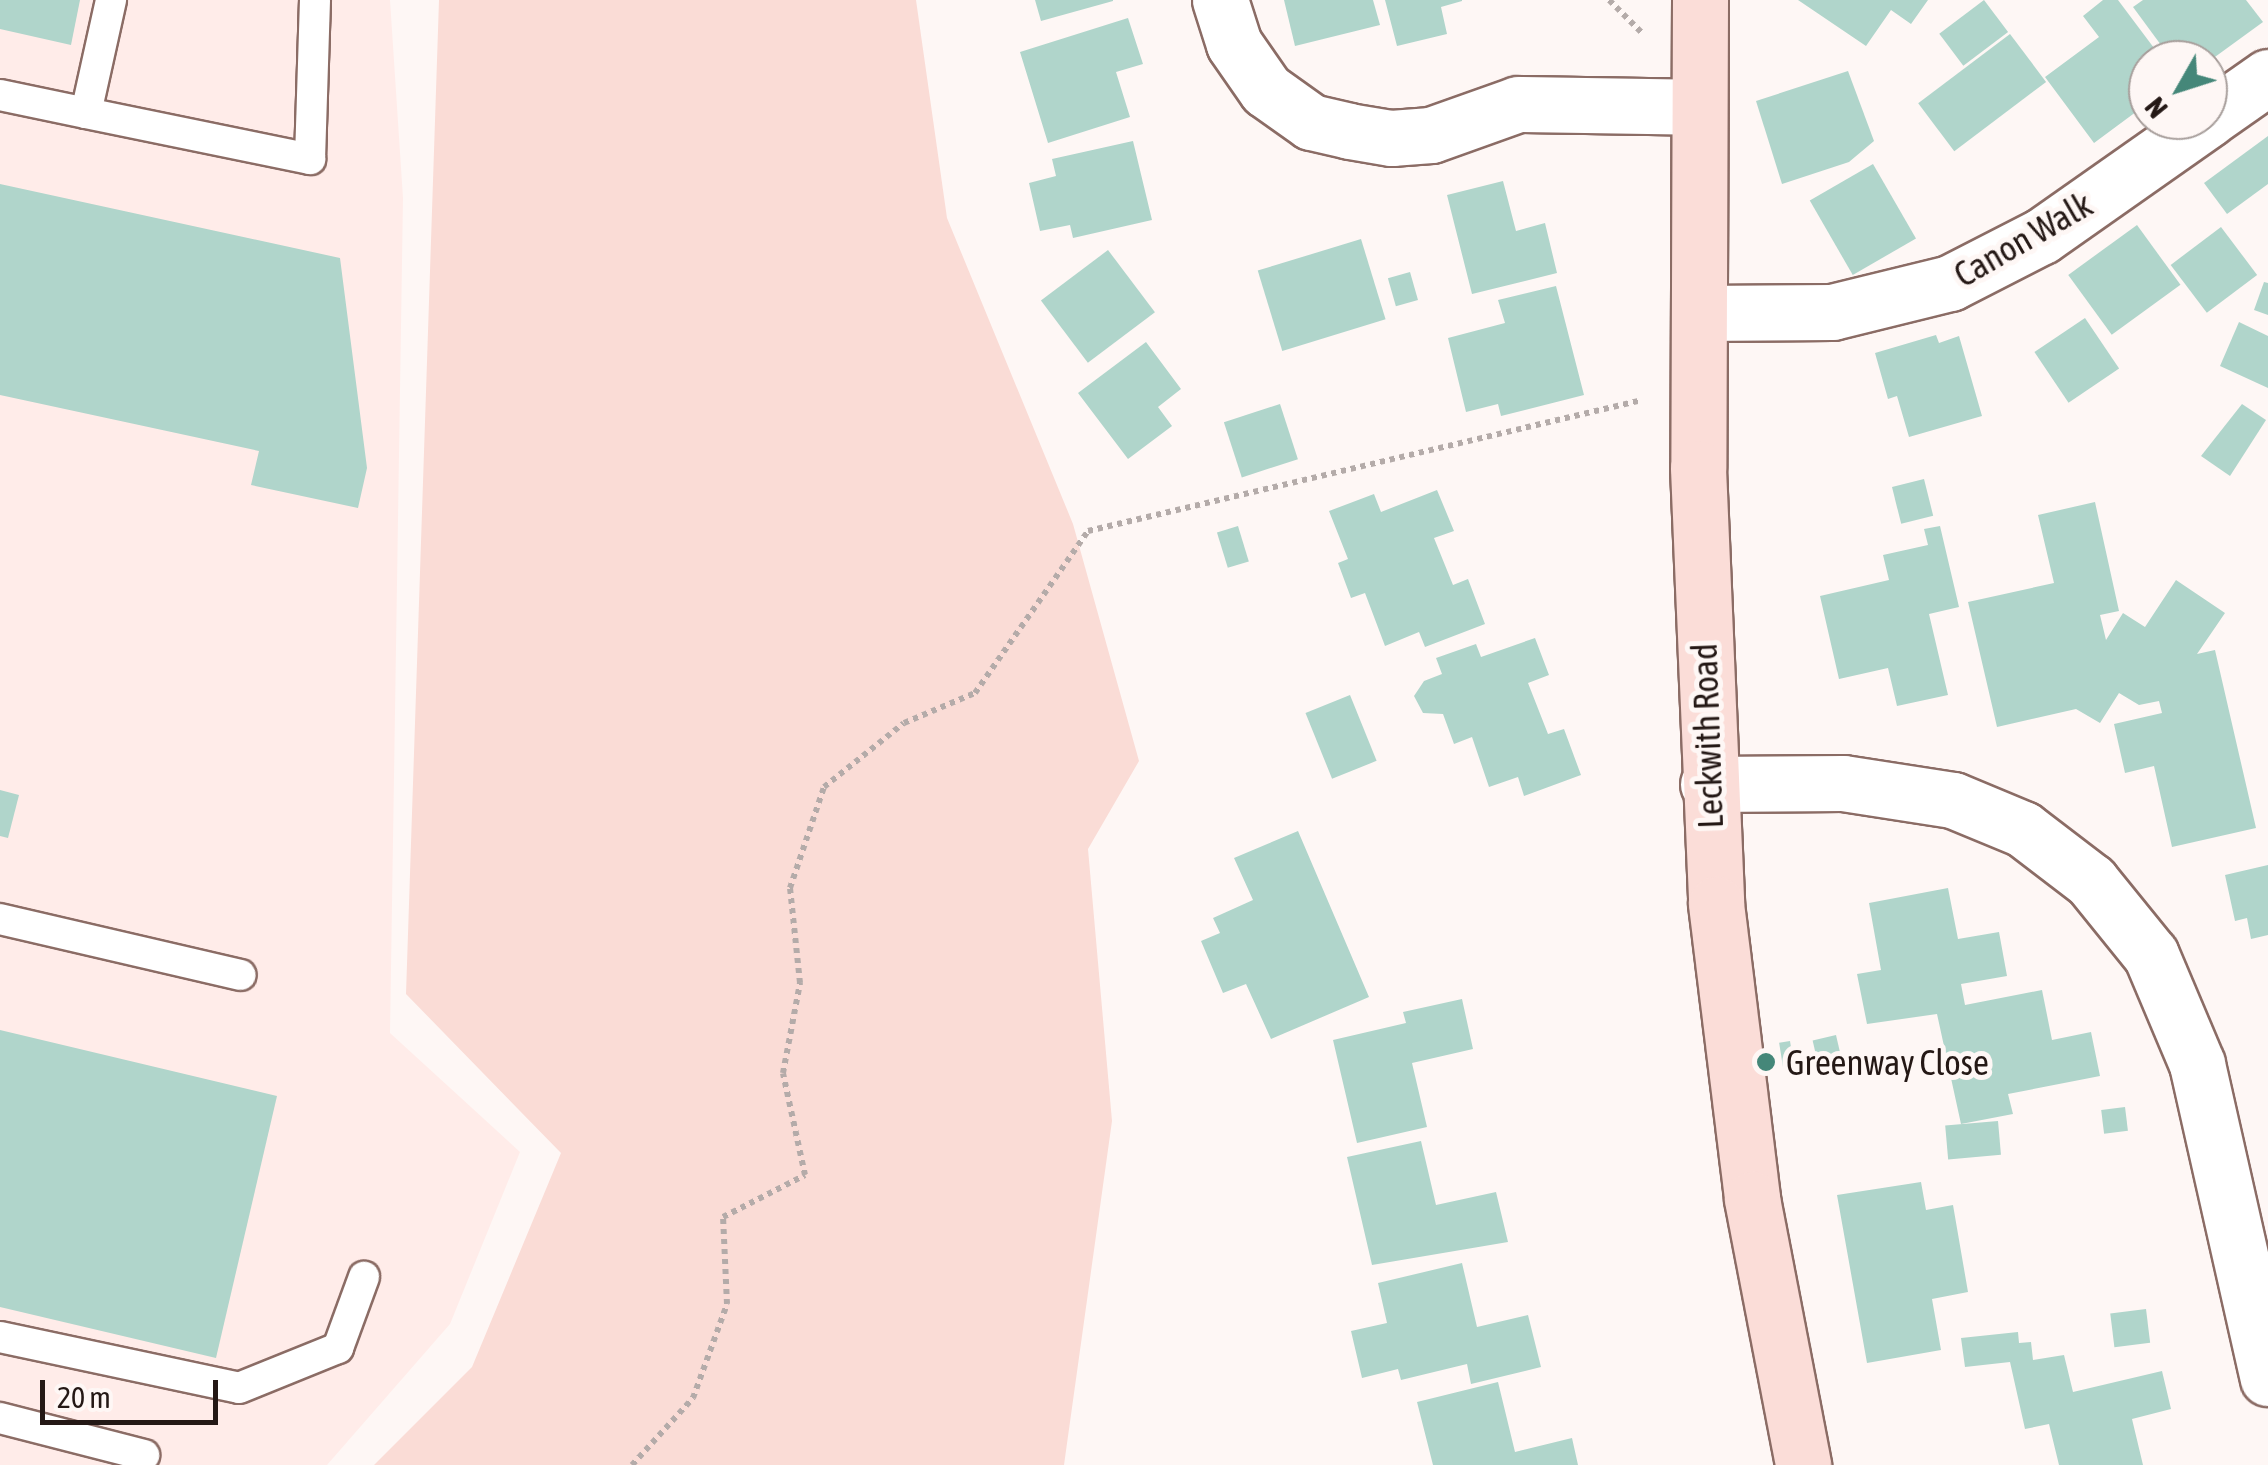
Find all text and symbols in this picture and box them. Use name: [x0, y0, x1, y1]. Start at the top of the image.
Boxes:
north arrow: [2128, 40, 2228, 140]
text: N: [2139, 91, 2174, 124]
street label: Canon Walk: [1946, 183, 2100, 295]
street label: Leckwith Road: [1683, 643, 1731, 829]
place label: Greenway Close: [1786, 1041, 1989, 1083]
marker: Greenway Close: [1755, 1051, 1777, 1073]
scale bar: [45, 1360, 222, 1422]
text: 20 m: [57, 1380, 111, 1414]

